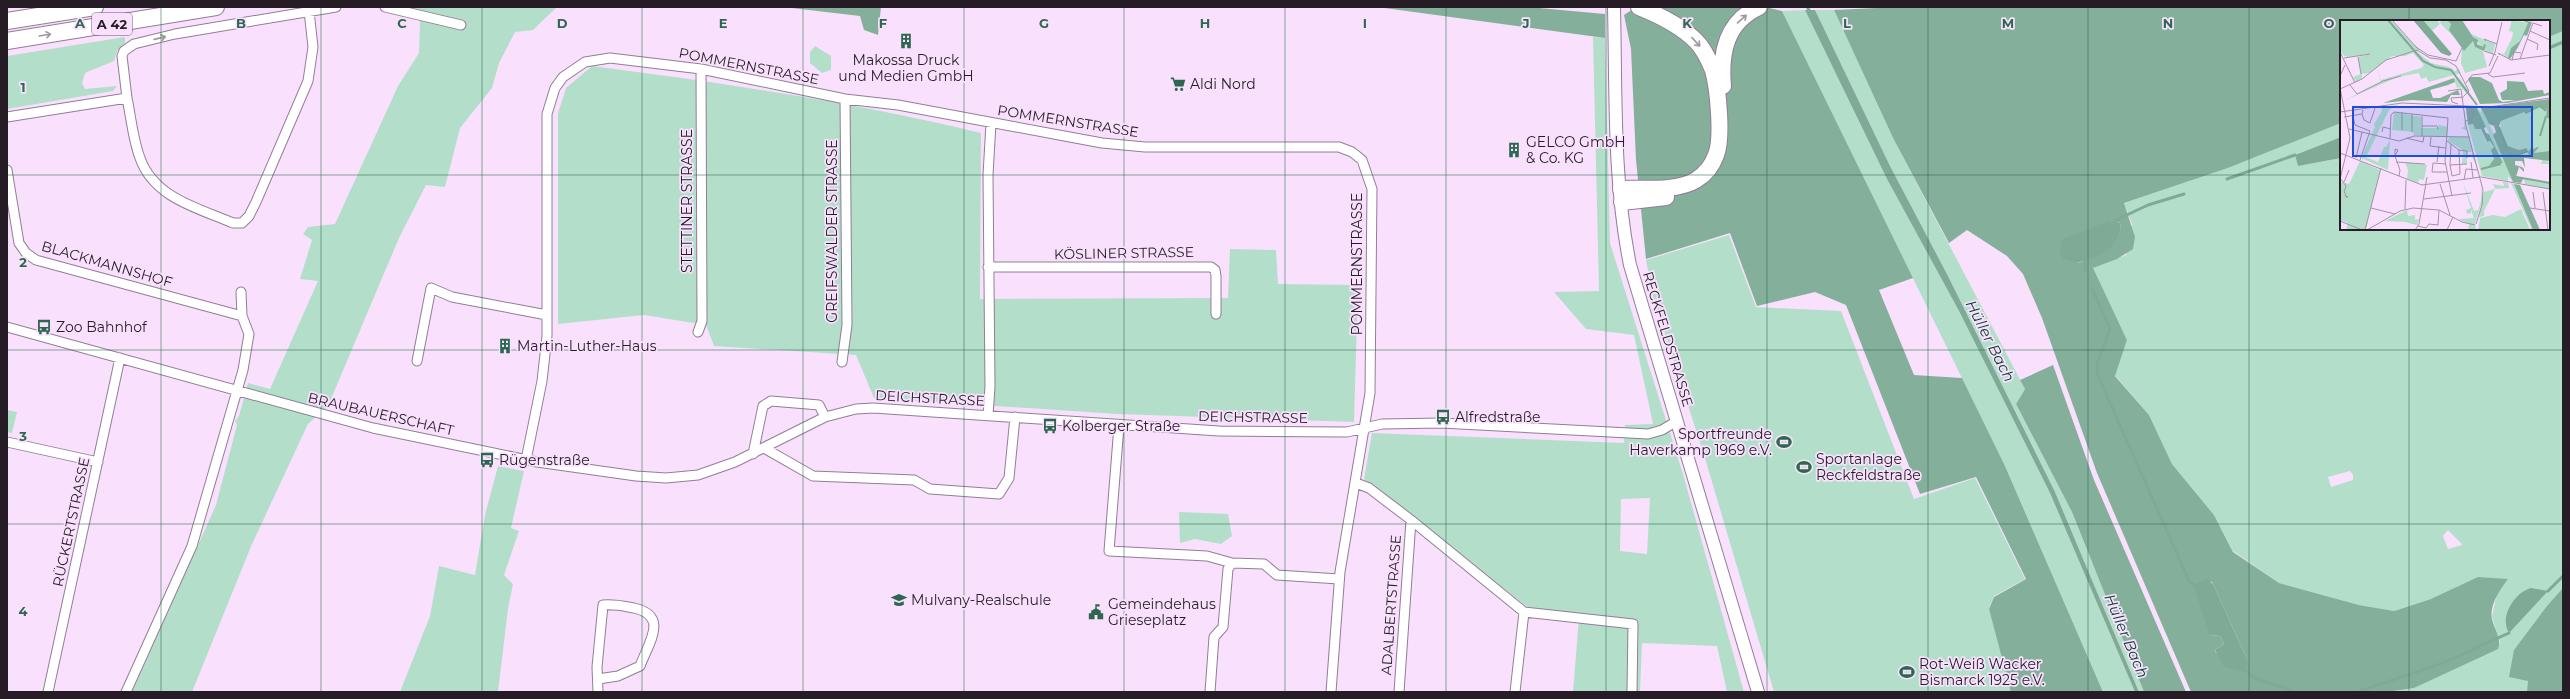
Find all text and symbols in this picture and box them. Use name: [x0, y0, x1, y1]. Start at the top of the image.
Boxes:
road number: A 42: [92, 13, 132, 35]
one-way arrow: [1736, 14, 1747, 23]
text: A: [74, 15, 86, 31]
text: B: [236, 15, 246, 31]
text: C: [397, 15, 407, 31]
text: D: [557, 15, 568, 31]
text: E: [719, 15, 728, 31]
text: F: [879, 15, 887, 31]
text: G: [1039, 15, 1049, 31]
text: H: [1200, 15, 1210, 31]
text: I: [1363, 15, 1367, 31]
text: J: [1521, 15, 1530, 31]
text: K: [1682, 15, 1692, 31]
text: L: [1843, 15, 1851, 31]
text: M: [2002, 15, 2014, 31]
text: N: [2163, 15, 2173, 31]
text: O: [2324, 15, 2335, 31]
inset map: [2340, 20, 2550, 230]
one-way arrow: [39, 31, 52, 39]
building icon: Makossa Druck und Medien GmbH: [897, 32, 915, 50]
one-way arrow: [153, 34, 166, 42]
one-way arrow: [1691, 37, 1700, 47]
street label: POMMERNSTRASSE: [677, 44, 821, 88]
place label: Makossa Druck und Medien GmbH: [838, 51, 974, 85]
supermarket icon: Aldi Nord: [1169, 75, 1187, 93]
place label: Aldi Nord: [1190, 75, 1256, 93]
text: 1: [20, 79, 26, 95]
street label: POMMERNSTRASSE: [996, 101, 1140, 141]
street label: STETTINER STRASSE: [678, 129, 696, 273]
place label: GELCO GmbH & Co. KG: [1526, 133, 1626, 167]
street label: GREIFSWALDER STRASSE: [823, 139, 841, 323]
building icon: GELCO GmbH & Co. KG: [1505, 141, 1523, 159]
street label: POMMERNSTRASSE: [1348, 193, 1366, 335]
street label: BLACKMANNSHOF: [39, 237, 175, 291]
street label: KÖSLINER STRASSE: [1054, 243, 1194, 263]
text: 2: [19, 254, 27, 270]
street label: RECKFELDSTRASSE: [1639, 269, 1697, 409]
water label: Hüller Bach: [1962, 297, 2019, 385]
bus stop icon: Zoo Bahnhof: [35, 318, 53, 336]
place label: Zoo Bahnhof: [56, 318, 148, 336]
building icon: Martin-Luther-Haus: [496, 337, 514, 355]
place label: Martin-Luther-Haus: [517, 337, 657, 355]
street label: DEICHSTRASSE: [875, 386, 985, 410]
street label: BRAUBAUERSCHAFT: [306, 388, 456, 440]
street label: DEICHSTRASSE: [1198, 407, 1308, 427]
bus stop icon: Alfredstraße: [1434, 408, 1452, 426]
place label: Alfredstraße: [1455, 408, 1541, 426]
bus stop icon: Kolberger Straße: [1041, 417, 1059, 435]
place label: Kolberger Straße: [1062, 417, 1180, 435]
place label: Sportfreunde Haverkamp 1969 e.V.: [1629, 425, 1772, 459]
text: 3: [18, 428, 27, 444]
sports icon: Sportfreunde Haverkamp 1969 e.V.: [1775, 433, 1793, 451]
place label: Sportanlage Reckfeldstraße: [1816, 450, 1921, 484]
bus stop icon: Rügenstraße: [478, 451, 496, 469]
place label: Rügenstraße: [499, 451, 590, 469]
street label: RÜCKERTSTRASSE: [49, 456, 93, 588]
sports icon: Sportanlage Reckfeldstraße: [1795, 458, 1813, 476]
street label: ADALBERTSTRASSE: [1377, 534, 1405, 676]
school or university icon: Mulvany-Realschule: [890, 591, 908, 609]
place label: Mulvany-Realschule: [911, 591, 1051, 609]
water label: Hüller Bach: [2100, 591, 2153, 681]
place label: Gemeindehaus Grieseplatz: [1108, 595, 1216, 629]
text: 4: [19, 603, 28, 619]
public building icon: Gemeindehaus Grieseplatz: [1087, 603, 1105, 621]
place label: Rot-Weiß Wacker Bismarck 1925 e.V.: [1919, 655, 2045, 689]
sports icon: Rot-Weiß Wacker Bismarck 1925 e.V.: [1898, 663, 1916, 681]

